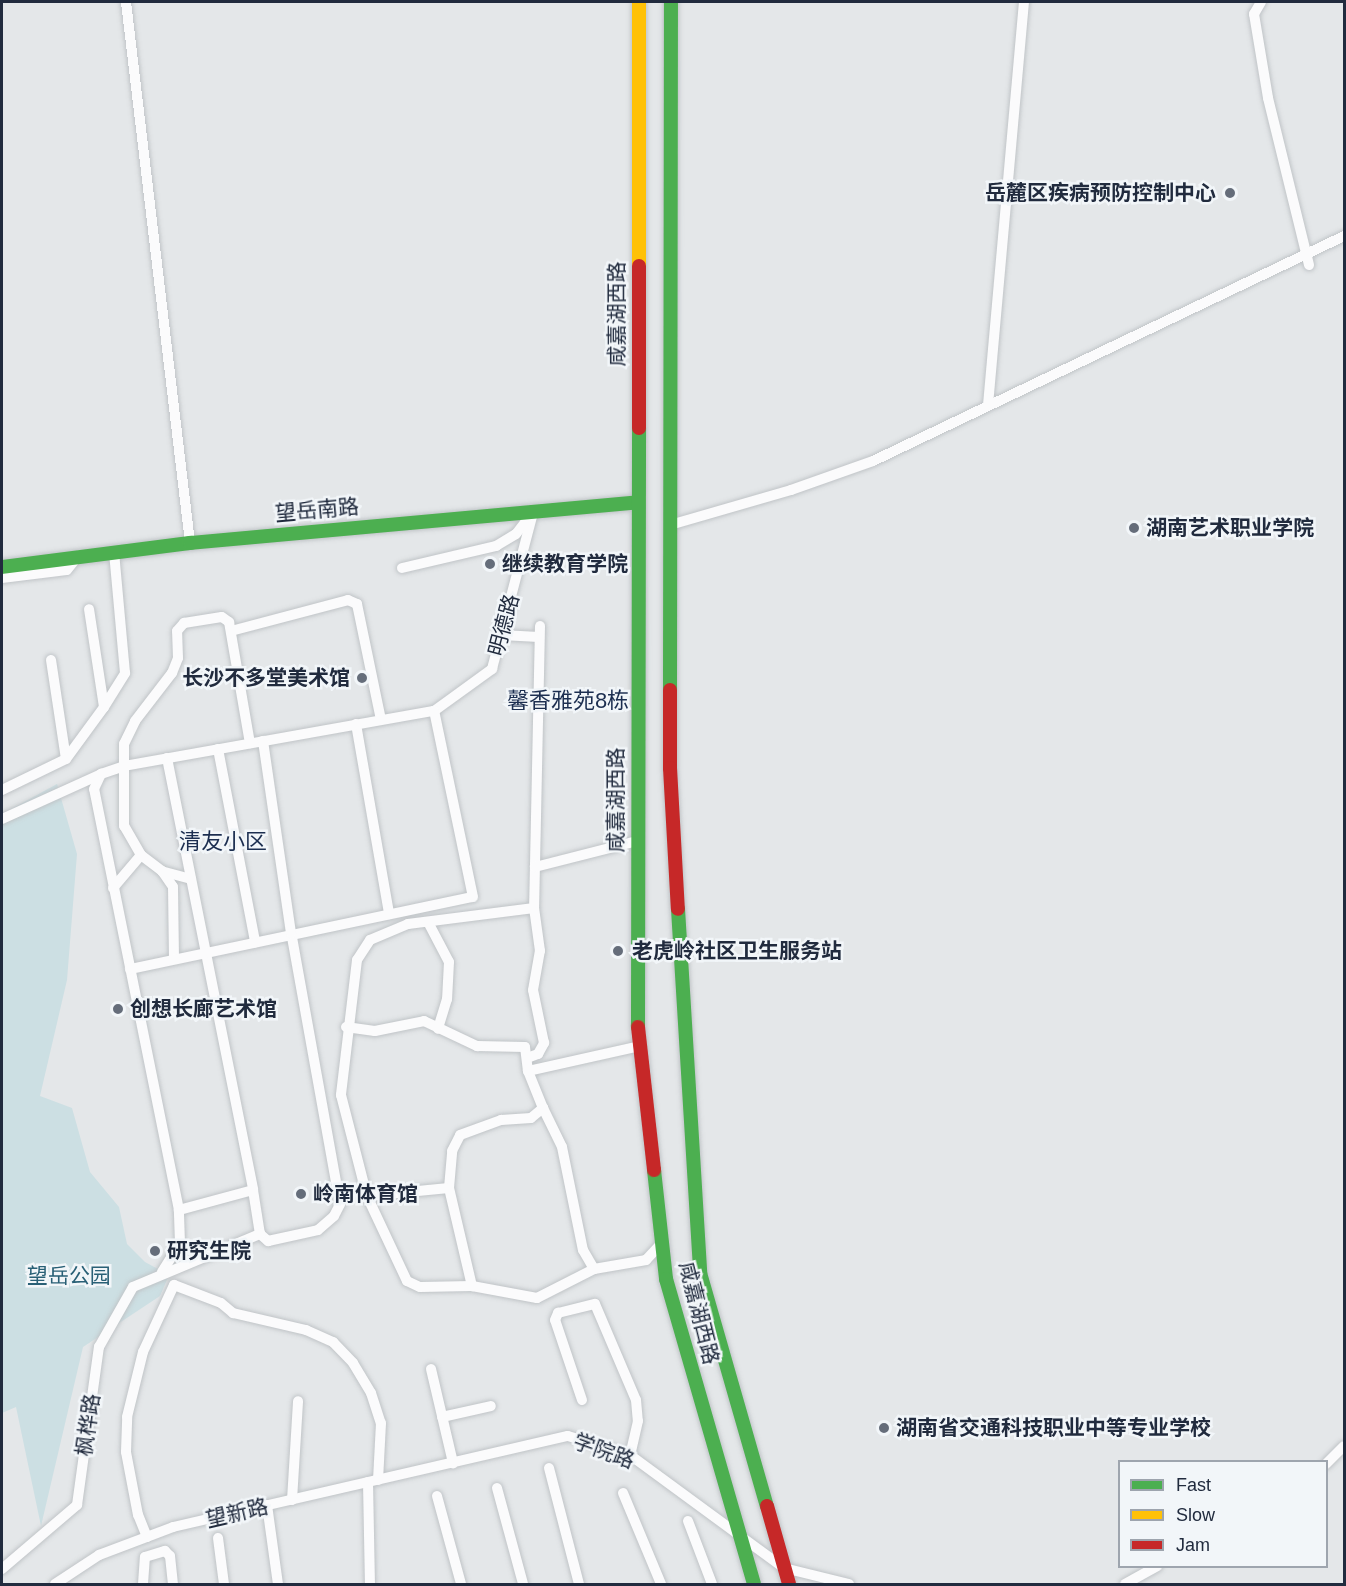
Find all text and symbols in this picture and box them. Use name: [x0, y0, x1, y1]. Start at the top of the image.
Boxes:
place label: 岳麓区疾病预防控制中心: [985, 180, 1216, 206]
marker: 岳麓区疾病预防控制中心: [1221, 184, 1239, 202]
street label: 咸嘉湖西路: [604, 262, 630, 366]
street label: 望岳南路: [274, 494, 360, 526]
place label: 湖南艺术职业学院: [1146, 515, 1314, 541]
marker: 湖南艺术职业学院: [1127, 521, 1141, 535]
place label: 继续教育学院: [502, 551, 628, 577]
marker: 继续教育学院: [483, 557, 497, 571]
street label: 明德路: [484, 591, 524, 659]
place label: 长沙不多堂美术馆: [182, 665, 350, 691]
marker: 长沙不多堂美术馆: [355, 671, 369, 685]
district label: 馨香雅苑8栋: [507, 688, 629, 714]
street label: 咸嘉湖西路: [603, 748, 629, 852]
district label: 清友小区: [179, 829, 267, 855]
place label: 老虎岭社区卫生服务站: [632, 938, 842, 964]
marker: 老虎岭社区卫生服务站: [609, 942, 627, 960]
place label: 创想长廊艺术馆: [130, 996, 277, 1022]
marker: 创想长廊艺术馆: [111, 1002, 125, 1016]
place label: 岭南体育馆: [313, 1181, 418, 1207]
marker: 岭南体育馆: [294, 1187, 308, 1201]
place label: 研究生院: [167, 1238, 251, 1264]
marker: 研究生院: [148, 1244, 162, 1258]
street label: 咸嘉湖西路: [674, 1259, 724, 1367]
park label: 望岳公园: [27, 1263, 111, 1289]
street label: 枫桦路: [71, 1392, 105, 1458]
place label: 湖南省交通科技职业中等专业学校: [896, 1415, 1211, 1441]
marker: 湖南省交通科技职业中等专业学校: [877, 1421, 891, 1435]
street label: 学院路: [570, 1428, 638, 1474]
legend: [1118, 1460, 1328, 1568]
text: Fast: [1176, 1475, 1211, 1495]
street label: 望新路: [203, 1494, 271, 1532]
text: Slow: [1176, 1505, 1215, 1525]
text: Jam: [1176, 1535, 1210, 1555]

